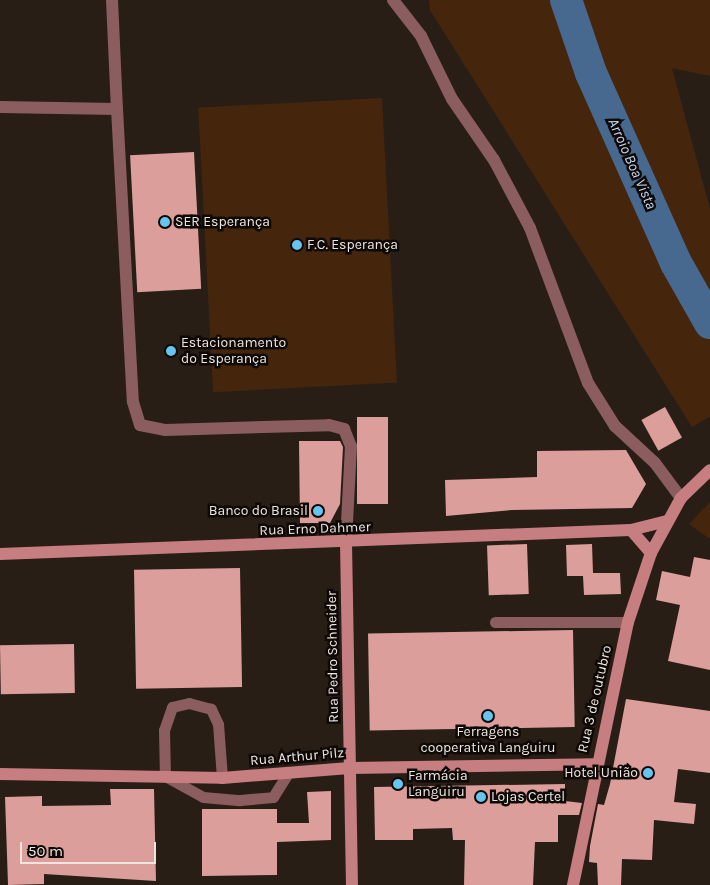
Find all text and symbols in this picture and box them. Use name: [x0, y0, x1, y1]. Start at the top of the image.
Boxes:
water label: Arroio Boa Vista: [604, 116, 660, 212]
place label: SER Esperança: [175, 214, 270, 230]
marker: SER Esperança: [159, 216, 171, 228]
place label: F.C. Esperança: [307, 237, 398, 253]
marker: F.C. Esperança: [291, 239, 303, 251]
place label: Estacionamento do Esperança: [181, 335, 286, 368]
marker: Estacionamento do Esperança: [165, 345, 177, 357]
place label: Banco do Brasil: [209, 503, 308, 519]
marker: Banco do Brasil: [312, 505, 324, 517]
street label: Rua Erno Dahmer: [259, 519, 371, 539]
street label: Rua Pedro Schneider: [323, 591, 343, 723]
street label: Rua 3 de outubro: [575, 644, 615, 754]
marker: Ferragens cooperativa Languiru: [482, 710, 494, 722]
place label: Ferragens cooperativa Languiru: [421, 724, 555, 756]
street label: Rua Arthur Pilz: [249, 745, 345, 769]
place label: Hotel União: [564, 765, 638, 781]
marker: Hotel União: [642, 767, 654, 779]
place label: Farmácia Languiru: [408, 768, 468, 800]
marker: Farmácia Languiru: [392, 778, 404, 790]
place label: Lojas Certel: [491, 789, 565, 805]
marker: Lojas Certel: [475, 791, 487, 803]
scale bar: [22, 832, 159, 864]
text: 50 m: [28, 842, 63, 860]

